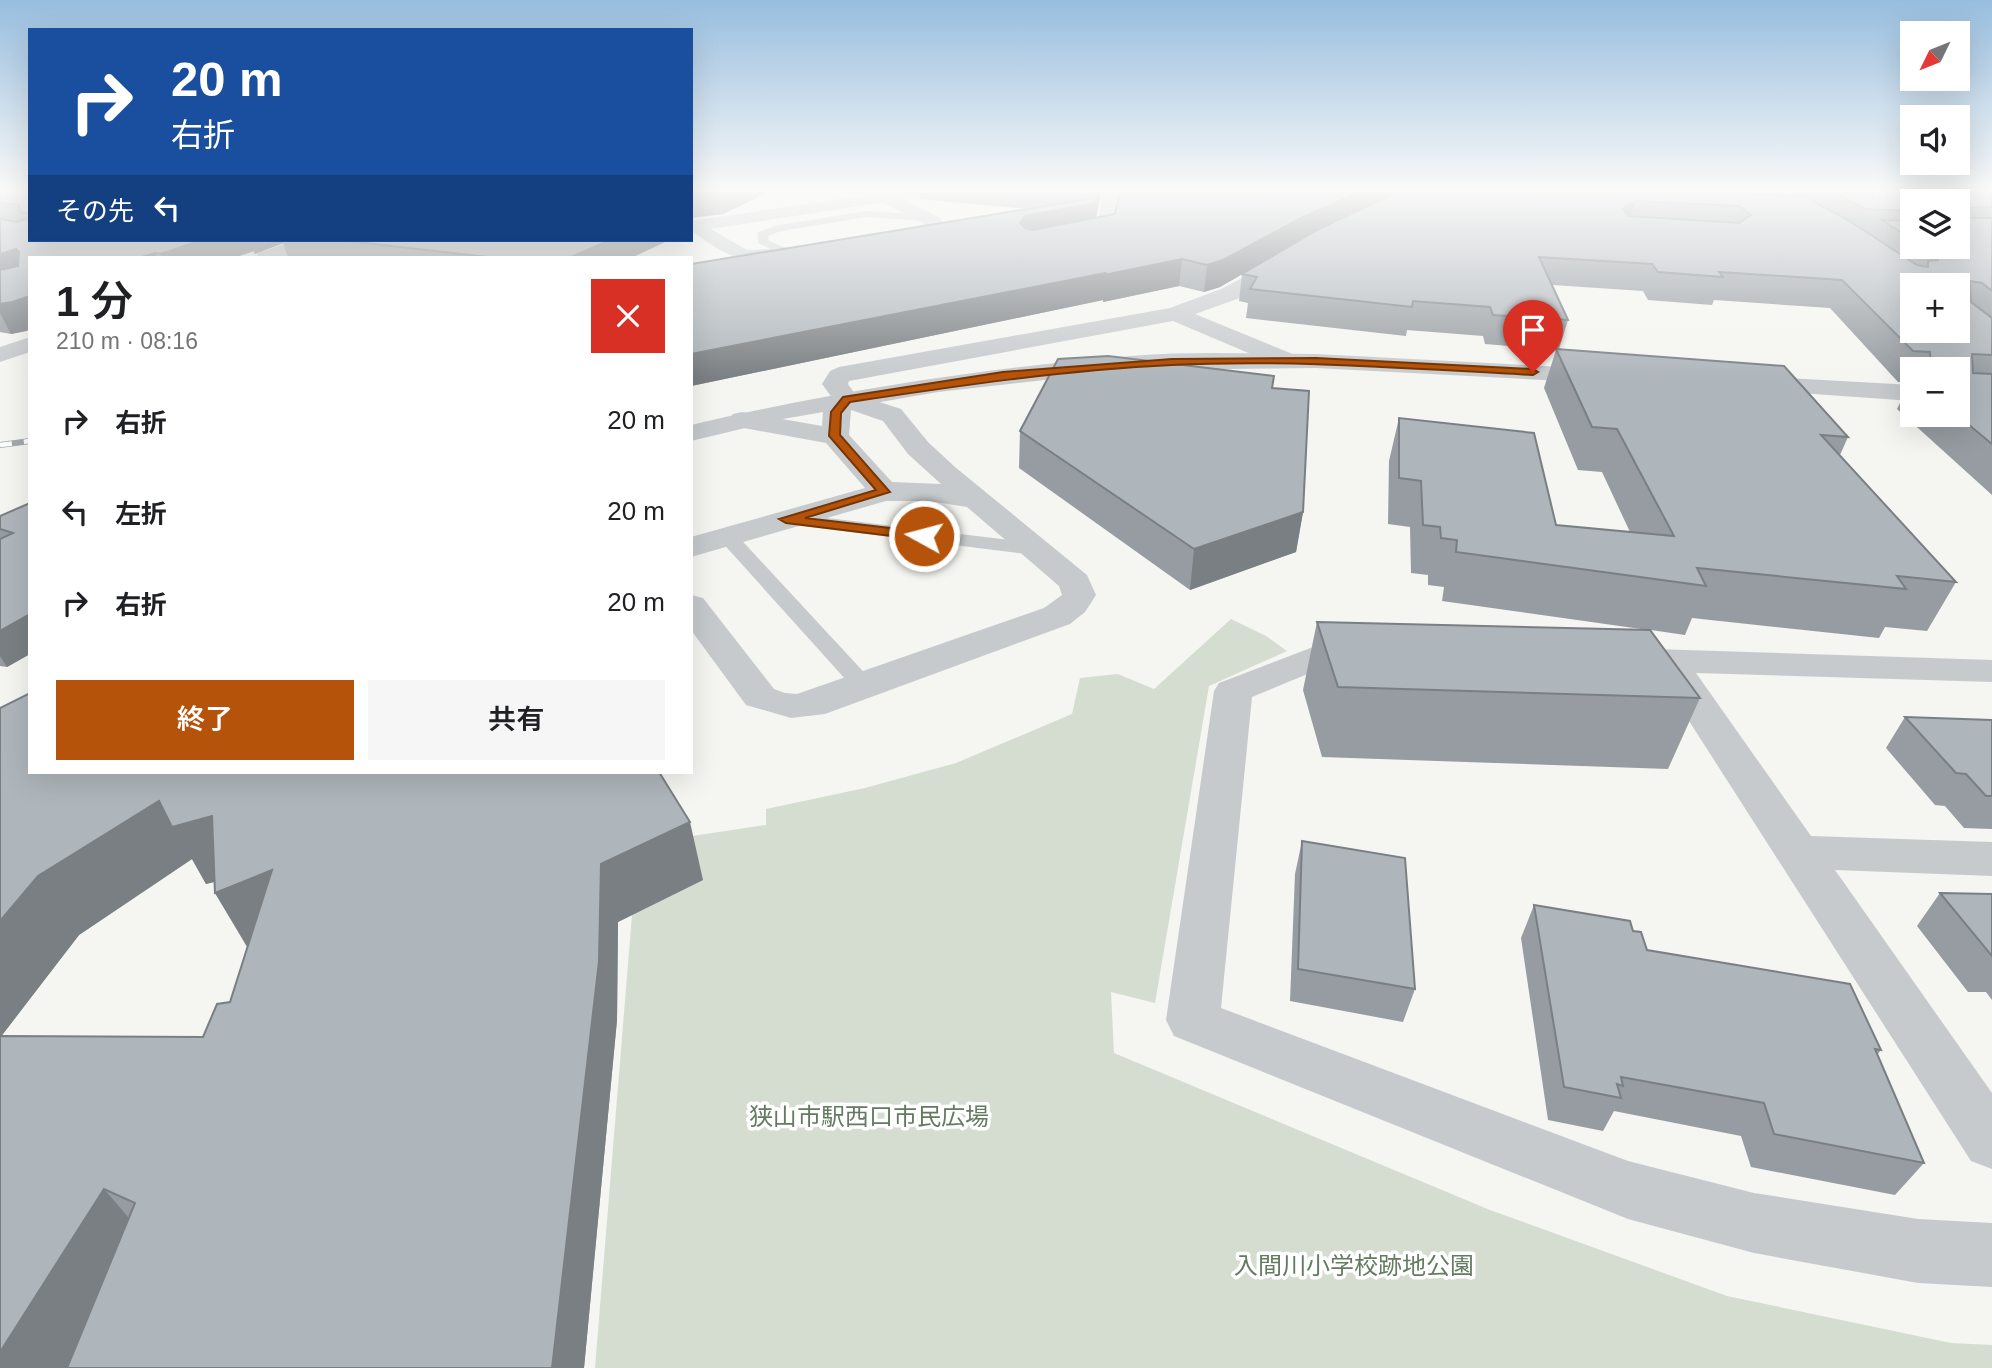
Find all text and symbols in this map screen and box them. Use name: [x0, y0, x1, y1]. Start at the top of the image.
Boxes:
north arrow: [1900, 21, 1970, 91]
map controls: [1900, 21, 1970, 427]
text: 20 m: [171, 52, 283, 106]
icon: right: [56, 56, 147, 147]
button: sound: [1900, 105, 1970, 175]
text: 右折: [171, 117, 235, 153]
icon: left: [148, 189, 186, 227]
button: layers: [1900, 189, 1970, 259]
text: その先: [56, 196, 134, 226]
button: +: [1900, 273, 1970, 343]
text: 1 分: [56, 278, 133, 325]
button: close: [591, 279, 665, 353]
pin: [1503, 300, 1563, 372]
icon: arrive: [1514, 311, 1552, 349]
text: 210 m · 08:16: [56, 328, 198, 354]
button: −: [1900, 357, 1970, 427]
icon: right: [56, 402, 94, 440]
text: 20 m: [607, 405, 665, 435]
text: 右折: [115, 408, 167, 438]
icon: left: [56, 493, 94, 531]
text: 20 m: [607, 496, 665, 526]
text: 左折: [115, 499, 167, 529]
position arrow: [887, 499, 961, 573]
icon: right: [56, 584, 94, 622]
text: 20 m: [607, 587, 665, 617]
text: 右折: [115, 590, 167, 620]
button: 終了: [56, 680, 354, 760]
button: 共有: [368, 680, 665, 760]
park label: 狭山市駅西口市民広場: [749, 1103, 989, 1130]
park label: 入間川小学校跡地公園: [1234, 1252, 1474, 1279]

